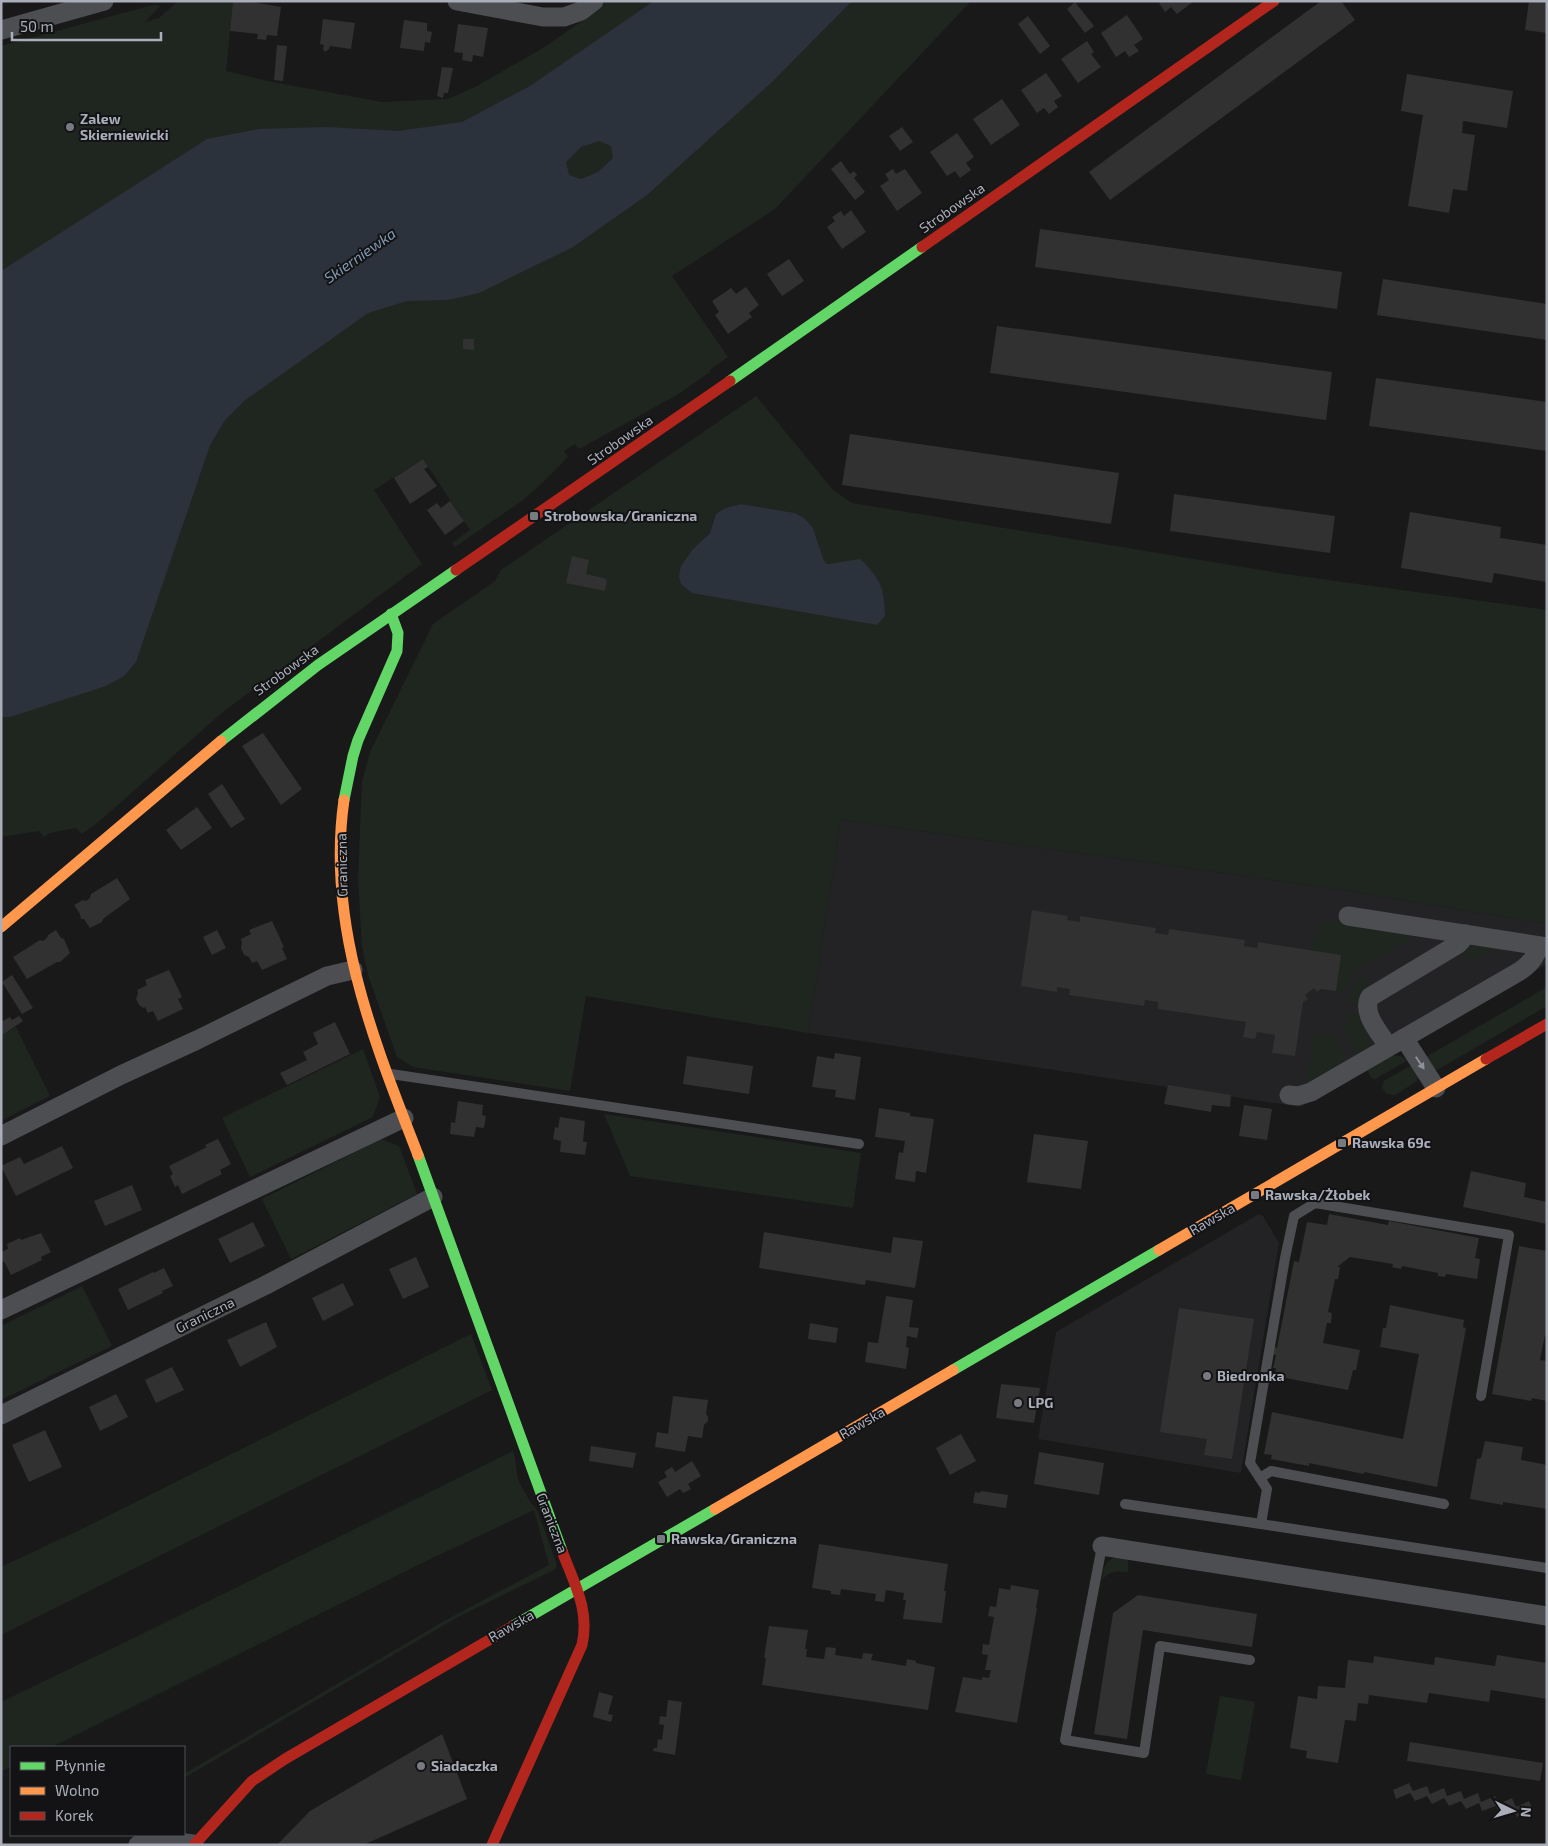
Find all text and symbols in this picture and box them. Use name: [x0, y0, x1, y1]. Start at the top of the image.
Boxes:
scale bar: [12, 10, 161, 42]
text: 50 m: [20, 17, 54, 35]
place label: Zalew Skierniewicki: [80, 110, 169, 143]
marker: Zalew Skierniewicki: [64, 121, 76, 133]
street label: Strobowska: [916, 179, 988, 236]
water label: Skierniewka: [320, 224, 399, 286]
street label: Strobowska: [584, 411, 656, 468]
place label: Strobowska/Graniczna: [544, 507, 697, 524]
marker: Strobowska/Graniczna: [528, 510, 540, 522]
street label: Strobowska: [250, 640, 321, 699]
street label: Graniczna: [332, 833, 351, 897]
one-way arrow: [1415, 1056, 1425, 1070]
place label: Rawska 69c: [1352, 1134, 1431, 1151]
marker: Rawska 69c: [1336, 1137, 1348, 1149]
place label: Rawska/Żłobek: [1265, 1186, 1371, 1203]
marker: Rawska/Żłobek: [1249, 1189, 1261, 1201]
street label: Rawska: [1186, 1199, 1238, 1238]
street label: Graniczna: [173, 1293, 237, 1336]
place label: Biedronka: [1217, 1367, 1284, 1384]
marker: Biedronka: [1201, 1370, 1213, 1382]
place label: LPG: [1028, 1394, 1053, 1411]
marker: LPG: [1012, 1397, 1024, 1409]
street label: Rawska: [836, 1403, 888, 1442]
street label: Graniczna: [533, 1490, 572, 1556]
place label: Rawska/Graniczna: [671, 1530, 797, 1547]
marker: Rawska/Graniczna: [655, 1533, 667, 1545]
street label: Rawska: [485, 1606, 537, 1645]
legend: [10, 1746, 185, 1836]
text: Płynnie: [55, 1756, 106, 1774]
place label: Siadaczka: [431, 1757, 498, 1774]
marker: Siadaczka: [415, 1760, 427, 1772]
text: Wolno: [55, 1781, 99, 1799]
north arrow: [1488, 1786, 1538, 1836]
text: Korek: [55, 1806, 94, 1824]
text: N: [1518, 1806, 1535, 1818]

